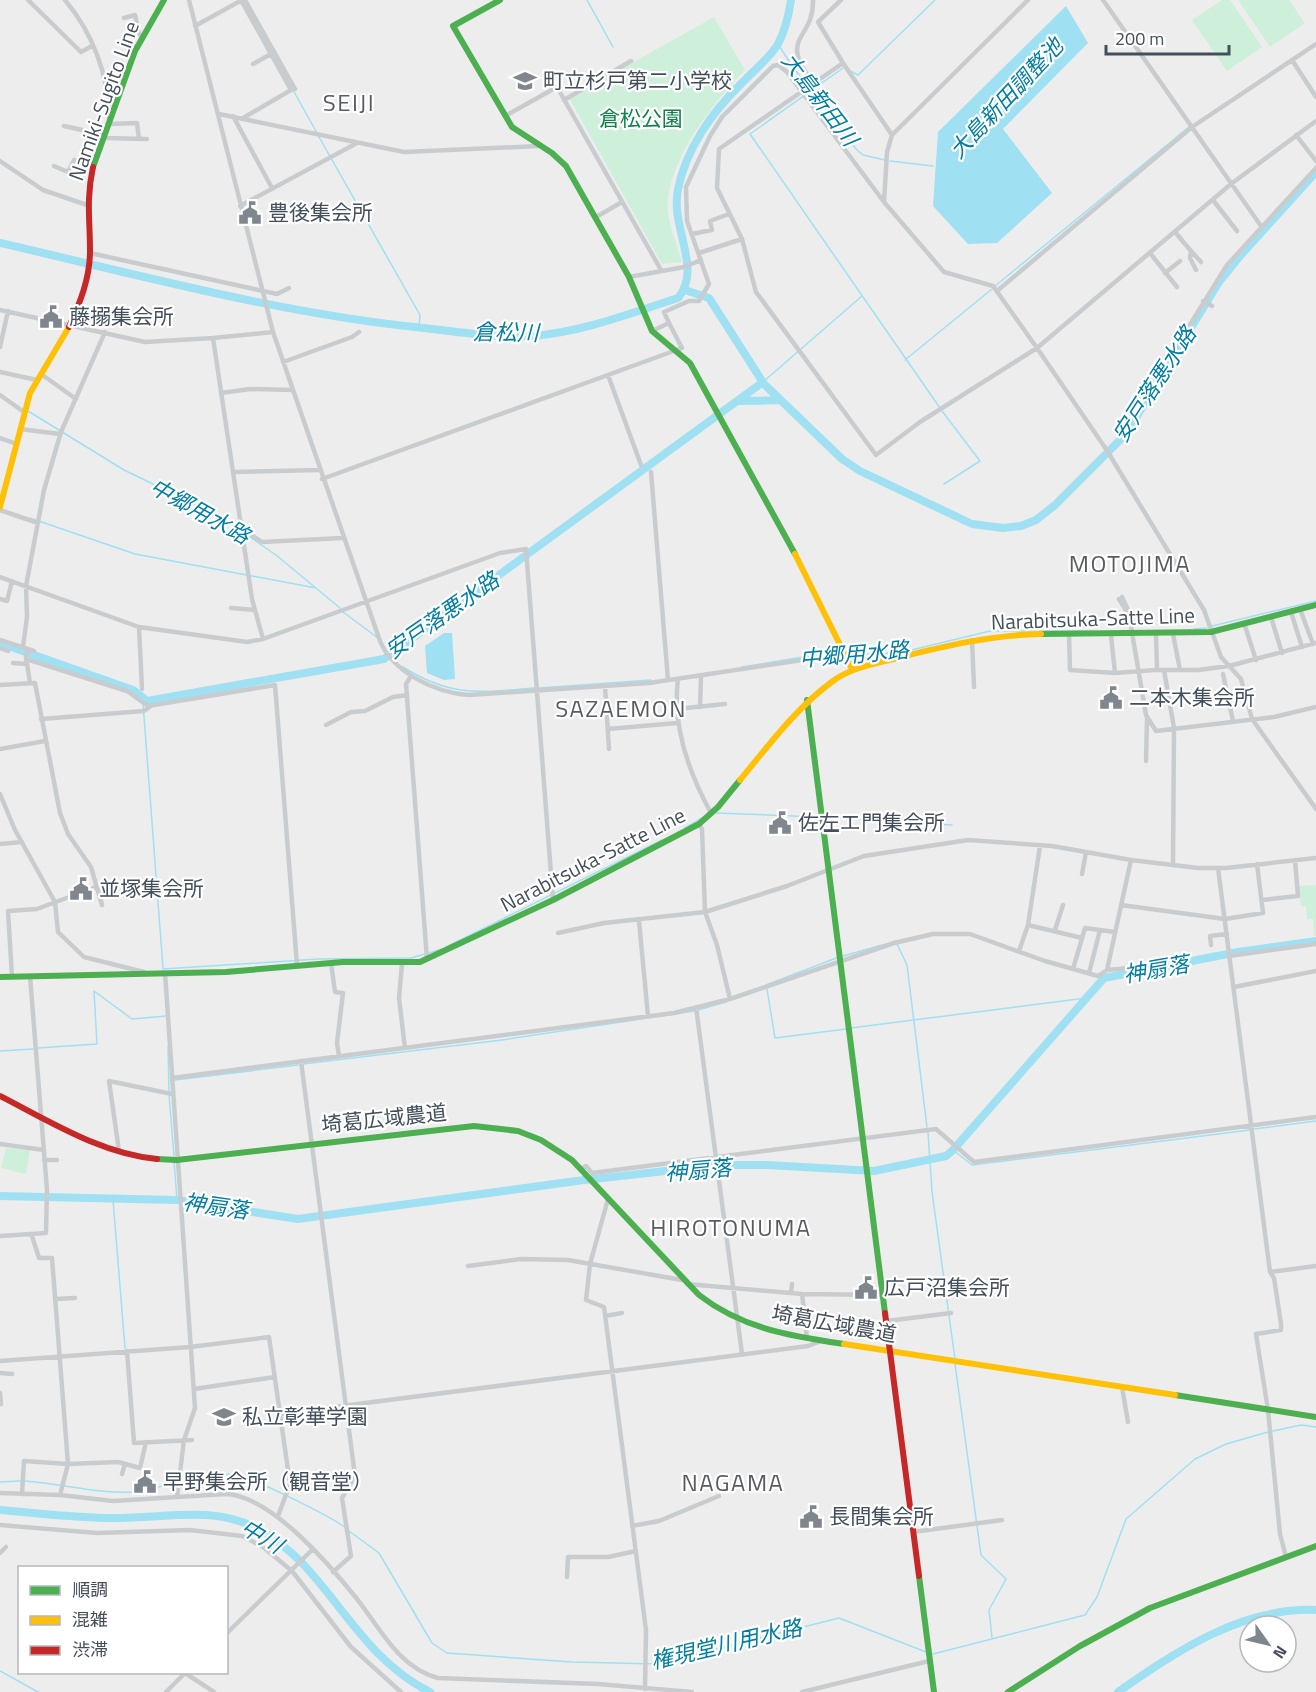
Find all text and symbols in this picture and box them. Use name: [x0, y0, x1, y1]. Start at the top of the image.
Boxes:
street label: Namiki-Sugito Line: [59, 16, 147, 185]
scale bar: [1106, 18, 1229, 56]
text: 200 m: [1115, 25, 1164, 52]
water label: 大島新田調整池: [941, 29, 1072, 166]
water label: 大島新田川: [773, 45, 868, 155]
place label: 町立杉戸第二小学校: [543, 64, 732, 96]
school or university icon: 町立杉戸第二小学校: [512, 68, 538, 94]
district label: SEIJI: [323, 84, 375, 120]
park label: 倉松公園: [599, 102, 683, 134]
place label: 豊後集会所: [268, 196, 373, 228]
public building icon: 豊後集会所: [237, 200, 263, 226]
place label: 藤搦集会所: [69, 300, 174, 332]
public building icon: 藤搦集会所: [38, 304, 64, 330]
water label: 倉松川: [473, 314, 541, 350]
water label: 安戸落悪水路: [1104, 318, 1205, 449]
water label: 中郷用水路: [144, 469, 258, 553]
district label: MOTOJIMA: [1069, 545, 1191, 581]
water label: 安戸落悪水路: [378, 562, 507, 667]
street label: Narabitsuka-Satte Line: [990, 598, 1195, 638]
water label: 中郷用水路: [798, 632, 912, 676]
place label: 二本木集会所: [1129, 681, 1255, 713]
public building icon: 二本木集会所: [1098, 685, 1124, 711]
district label: SAZAEMON: [555, 690, 687, 726]
street label: Narabitsuka-Satte Line: [494, 799, 691, 920]
place label: 佐左エ門集会所: [798, 806, 945, 838]
public building icon: 佐左エ門集会所: [767, 810, 793, 836]
place label: 並塚集会所: [99, 872, 204, 904]
public building icon: 並塚集会所: [68, 876, 94, 902]
water label: 神扇落: [1121, 946, 1194, 991]
street label: 埼葛広域農道: [320, 1096, 448, 1141]
water label: 神扇落: [664, 1150, 735, 1190]
water label: 神扇落: [181, 1185, 254, 1228]
district label: HIROTONUMA: [650, 1209, 812, 1245]
place label: 広戸沼集会所: [884, 1271, 1010, 1303]
public building icon: 広戸沼集会所: [853, 1275, 879, 1301]
street label: 埼葛広域農道: [769, 1296, 899, 1350]
place label: 私立彰華学園: [242, 1400, 368, 1432]
school or university icon: 私立彰華学園: [211, 1404, 237, 1430]
district label: NAGAMA: [682, 1464, 784, 1500]
place label: 早野集会所（観音堂）: [163, 1465, 373, 1497]
public building icon: 早野集会所（観音堂）: [132, 1469, 158, 1495]
place label: 長間集会所: [829, 1500, 934, 1532]
public building icon: 長間集会所: [798, 1504, 824, 1530]
water label: 中川: [234, 1510, 291, 1563]
legend: [18, 1566, 228, 1674]
text: 順調: [72, 1576, 108, 1603]
text: 混雑: [72, 1606, 108, 1633]
water label: 権現堂川用水路: [647, 1610, 807, 1678]
north arrow: [1238, 1614, 1298, 1674]
text: 渋滞: [72, 1636, 108, 1663]
text: N: [1267, 1641, 1293, 1664]

